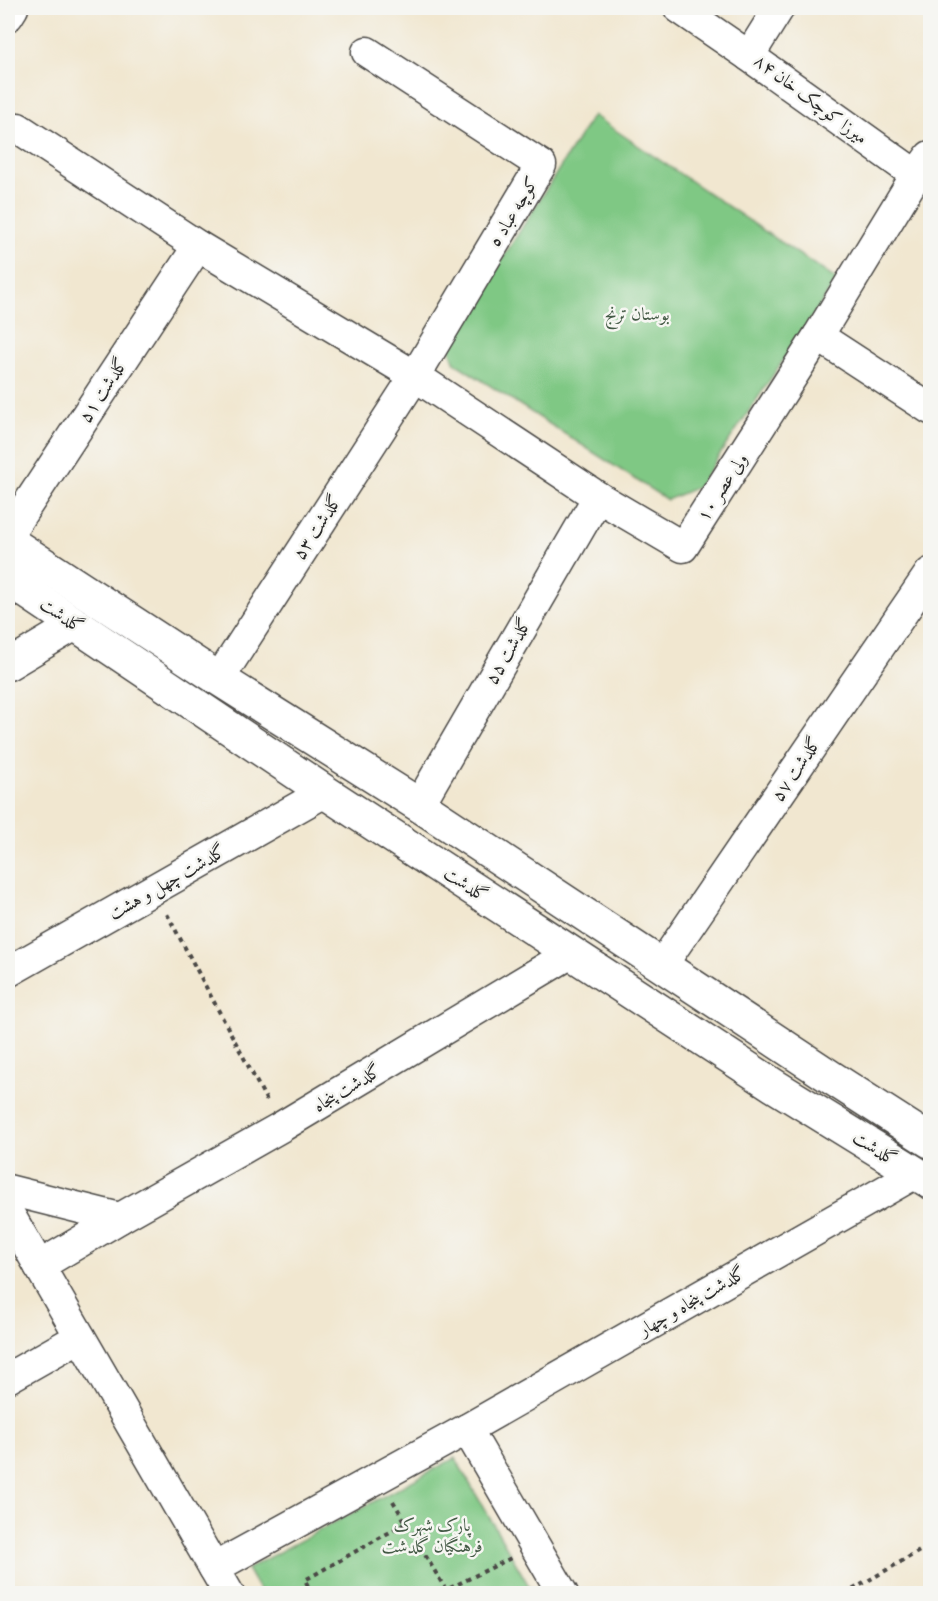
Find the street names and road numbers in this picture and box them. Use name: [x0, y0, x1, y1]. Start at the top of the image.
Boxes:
street label: میرزا کوچک خان ۸۴: [749, 50, 871, 150]
street label: كوچه عباد ٥: [484, 173, 545, 253]
street label: گلدشت ۵۱: [74, 353, 132, 427]
street label: ولی عصر ۱۰: [693, 449, 753, 526]
street label: گلدشت ۵۳: [288, 490, 346, 564]
street label: گلدشت: [36, 592, 88, 638]
street label: گلدشت ۵۵: [480, 614, 536, 688]
street label: گلدشت ۵۷: [766, 733, 826, 805]
street label: گلدشت چهل و هشت: [105, 840, 230, 926]
street label: گلدشت: [440, 862, 492, 906]
street label: گلدشت پنجاه: [309, 1059, 385, 1117]
street label: گلدشت: [849, 1126, 901, 1170]
street label: گلدشت پنجاه و چهار: [633, 1261, 750, 1342]

